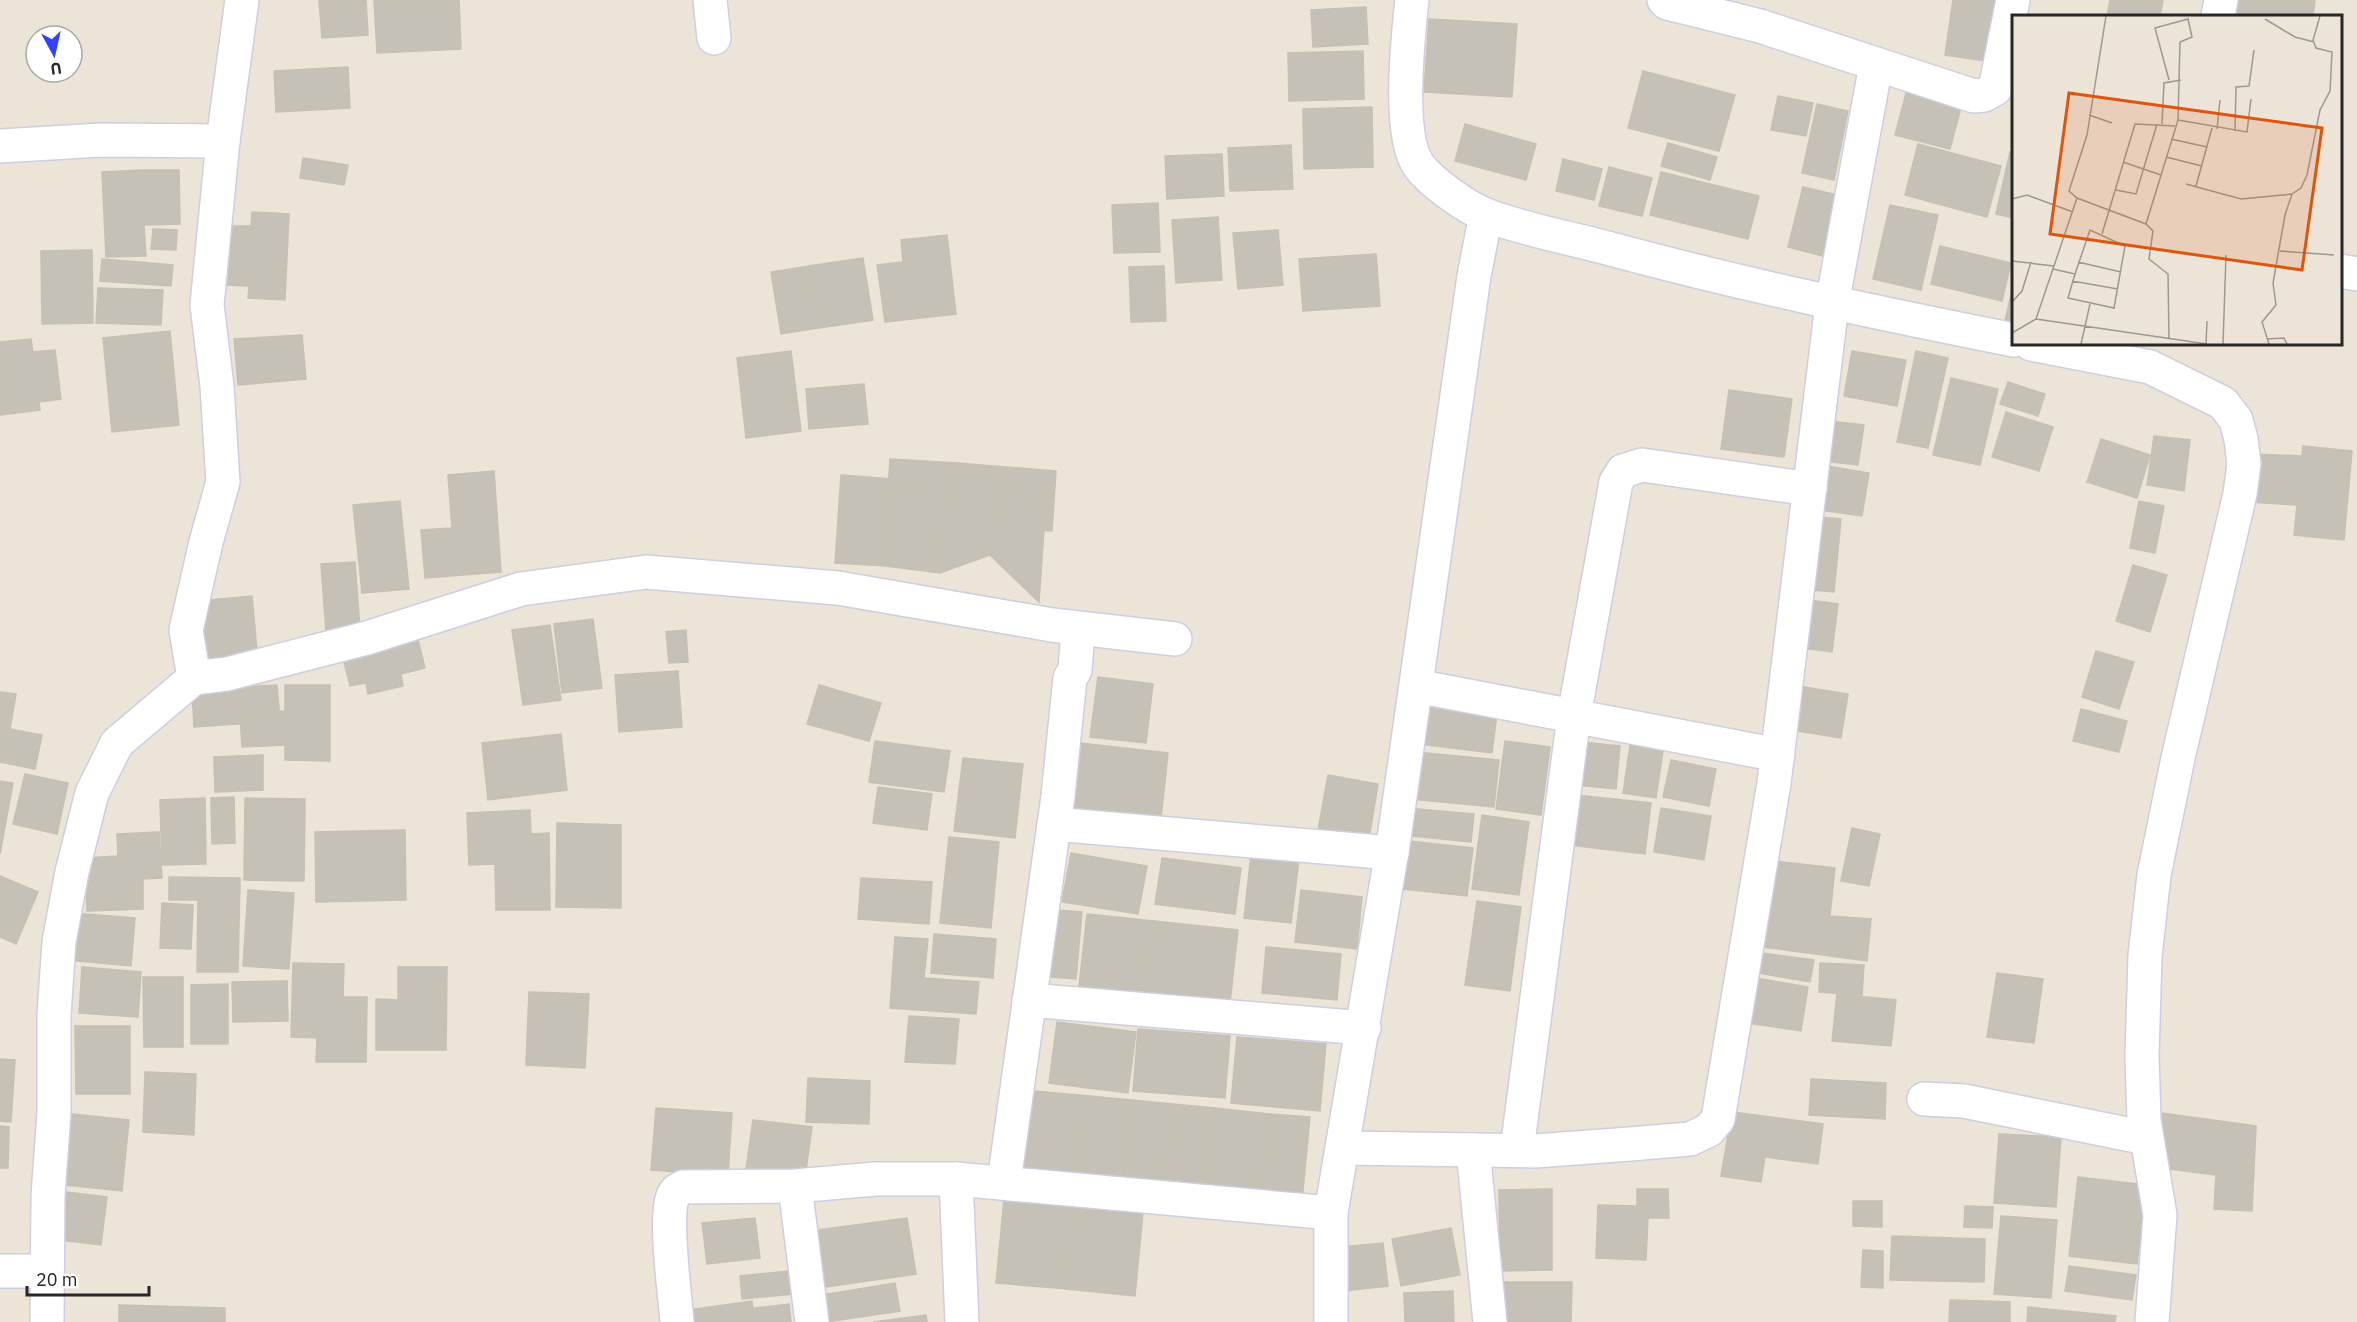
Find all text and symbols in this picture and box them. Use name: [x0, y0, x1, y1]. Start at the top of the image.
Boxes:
inset map: [2012, 15, 2342, 345]
north arrow: [24, 24, 84, 84]
text: U: [49, 58, 63, 80]
scale bar: [27, 1259, 148, 1297]
text: 20 m: [36, 1268, 78, 1291]

